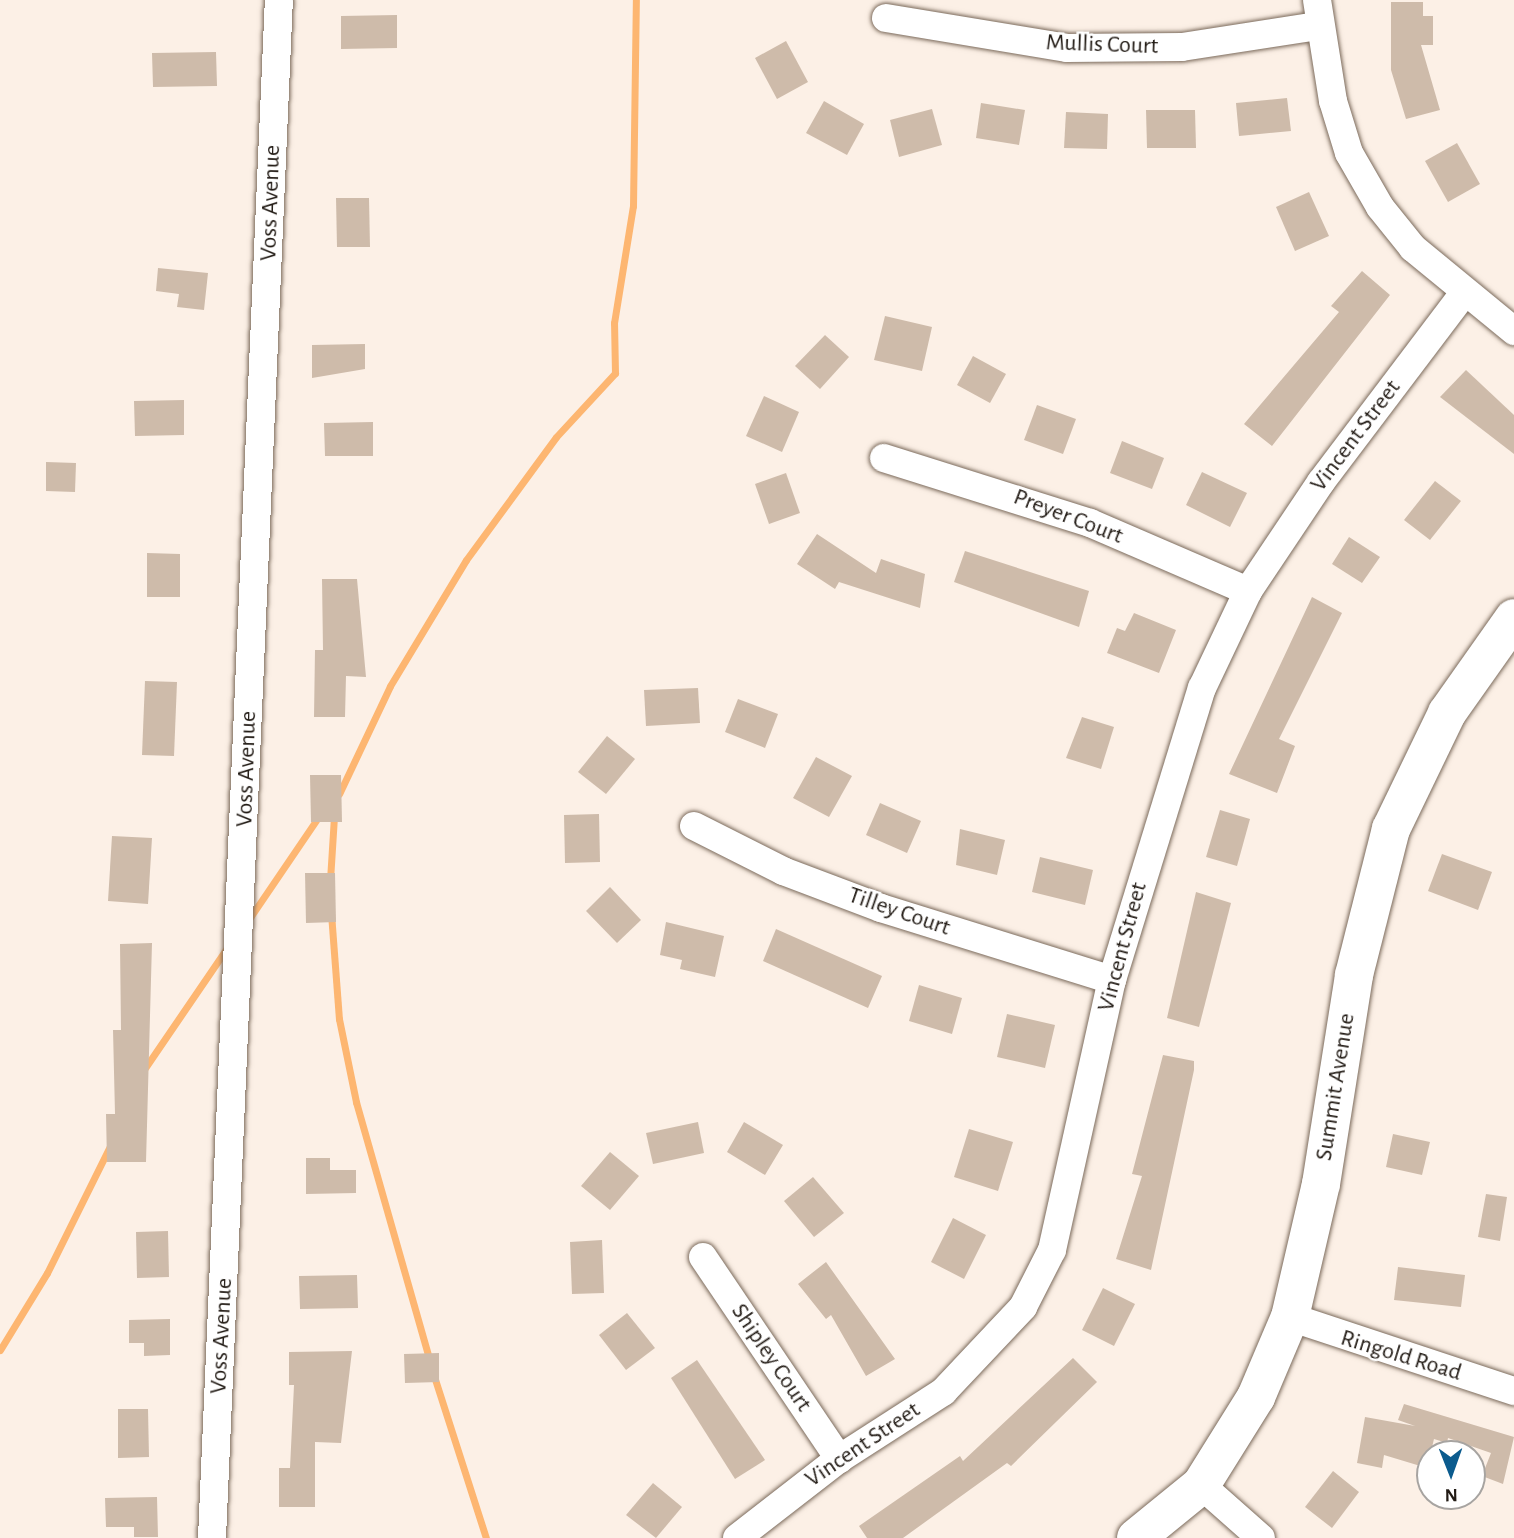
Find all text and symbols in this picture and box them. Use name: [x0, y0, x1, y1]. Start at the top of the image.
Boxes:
street label: Mullis Court: [1045, 29, 1159, 61]
street label: Voss Avenue: [255, 145, 287, 261]
street label: Vincent Street: [1305, 374, 1407, 498]
street label: Preyer Court: [1009, 483, 1127, 551]
street label: Voss Avenue: [231, 711, 263, 827]
street label: Vincent Street: [1092, 879, 1154, 1015]
street label: Tilley Court: [844, 881, 954, 943]
street label: Summit Avenue: [1310, 1011, 1362, 1163]
street label: Voss Avenue: [205, 1277, 239, 1395]
street label: Shipley Court: [724, 1299, 818, 1417]
street label: Ringold Road: [1337, 1324, 1465, 1388]
street label: Vincent Street: [800, 1396, 926, 1494]
north arrow: [1416, 1440, 1486, 1510]
text: N: [1445, 1485, 1458, 1504]

